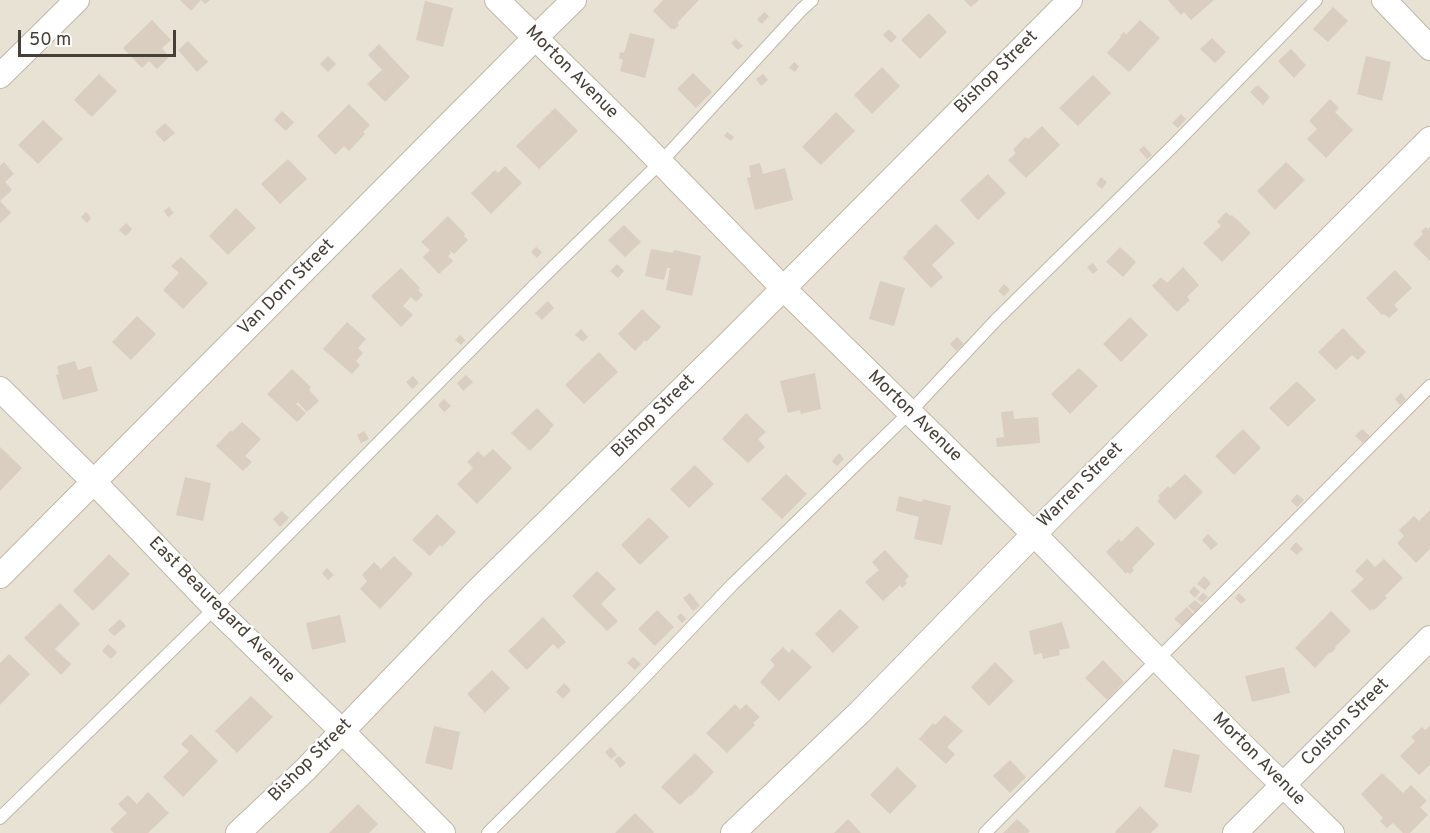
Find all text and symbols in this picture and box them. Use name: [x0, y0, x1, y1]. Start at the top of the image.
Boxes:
scale bar: [21, 18, 178, 56]
street label: Morton Avenue: [520, 22, 622, 124]
street label: Bishop Street: [951, 27, 1043, 119]
text: 50 m: [29, 29, 71, 52]
street label: Van Dorn Street: [234, 235, 340, 341]
street label: Morton Avenue: [862, 367, 966, 467]
street label: Bishop Street: [608, 371, 700, 463]
street label: Warren Street: [1034, 439, 1128, 533]
street label: East Beauregard Avenue: [143, 533, 299, 689]
street label: Colston Street: [1298, 675, 1394, 771]
street label: Morton Avenue: [1207, 709, 1309, 811]
street label: Bishop Street: [265, 715, 357, 807]

